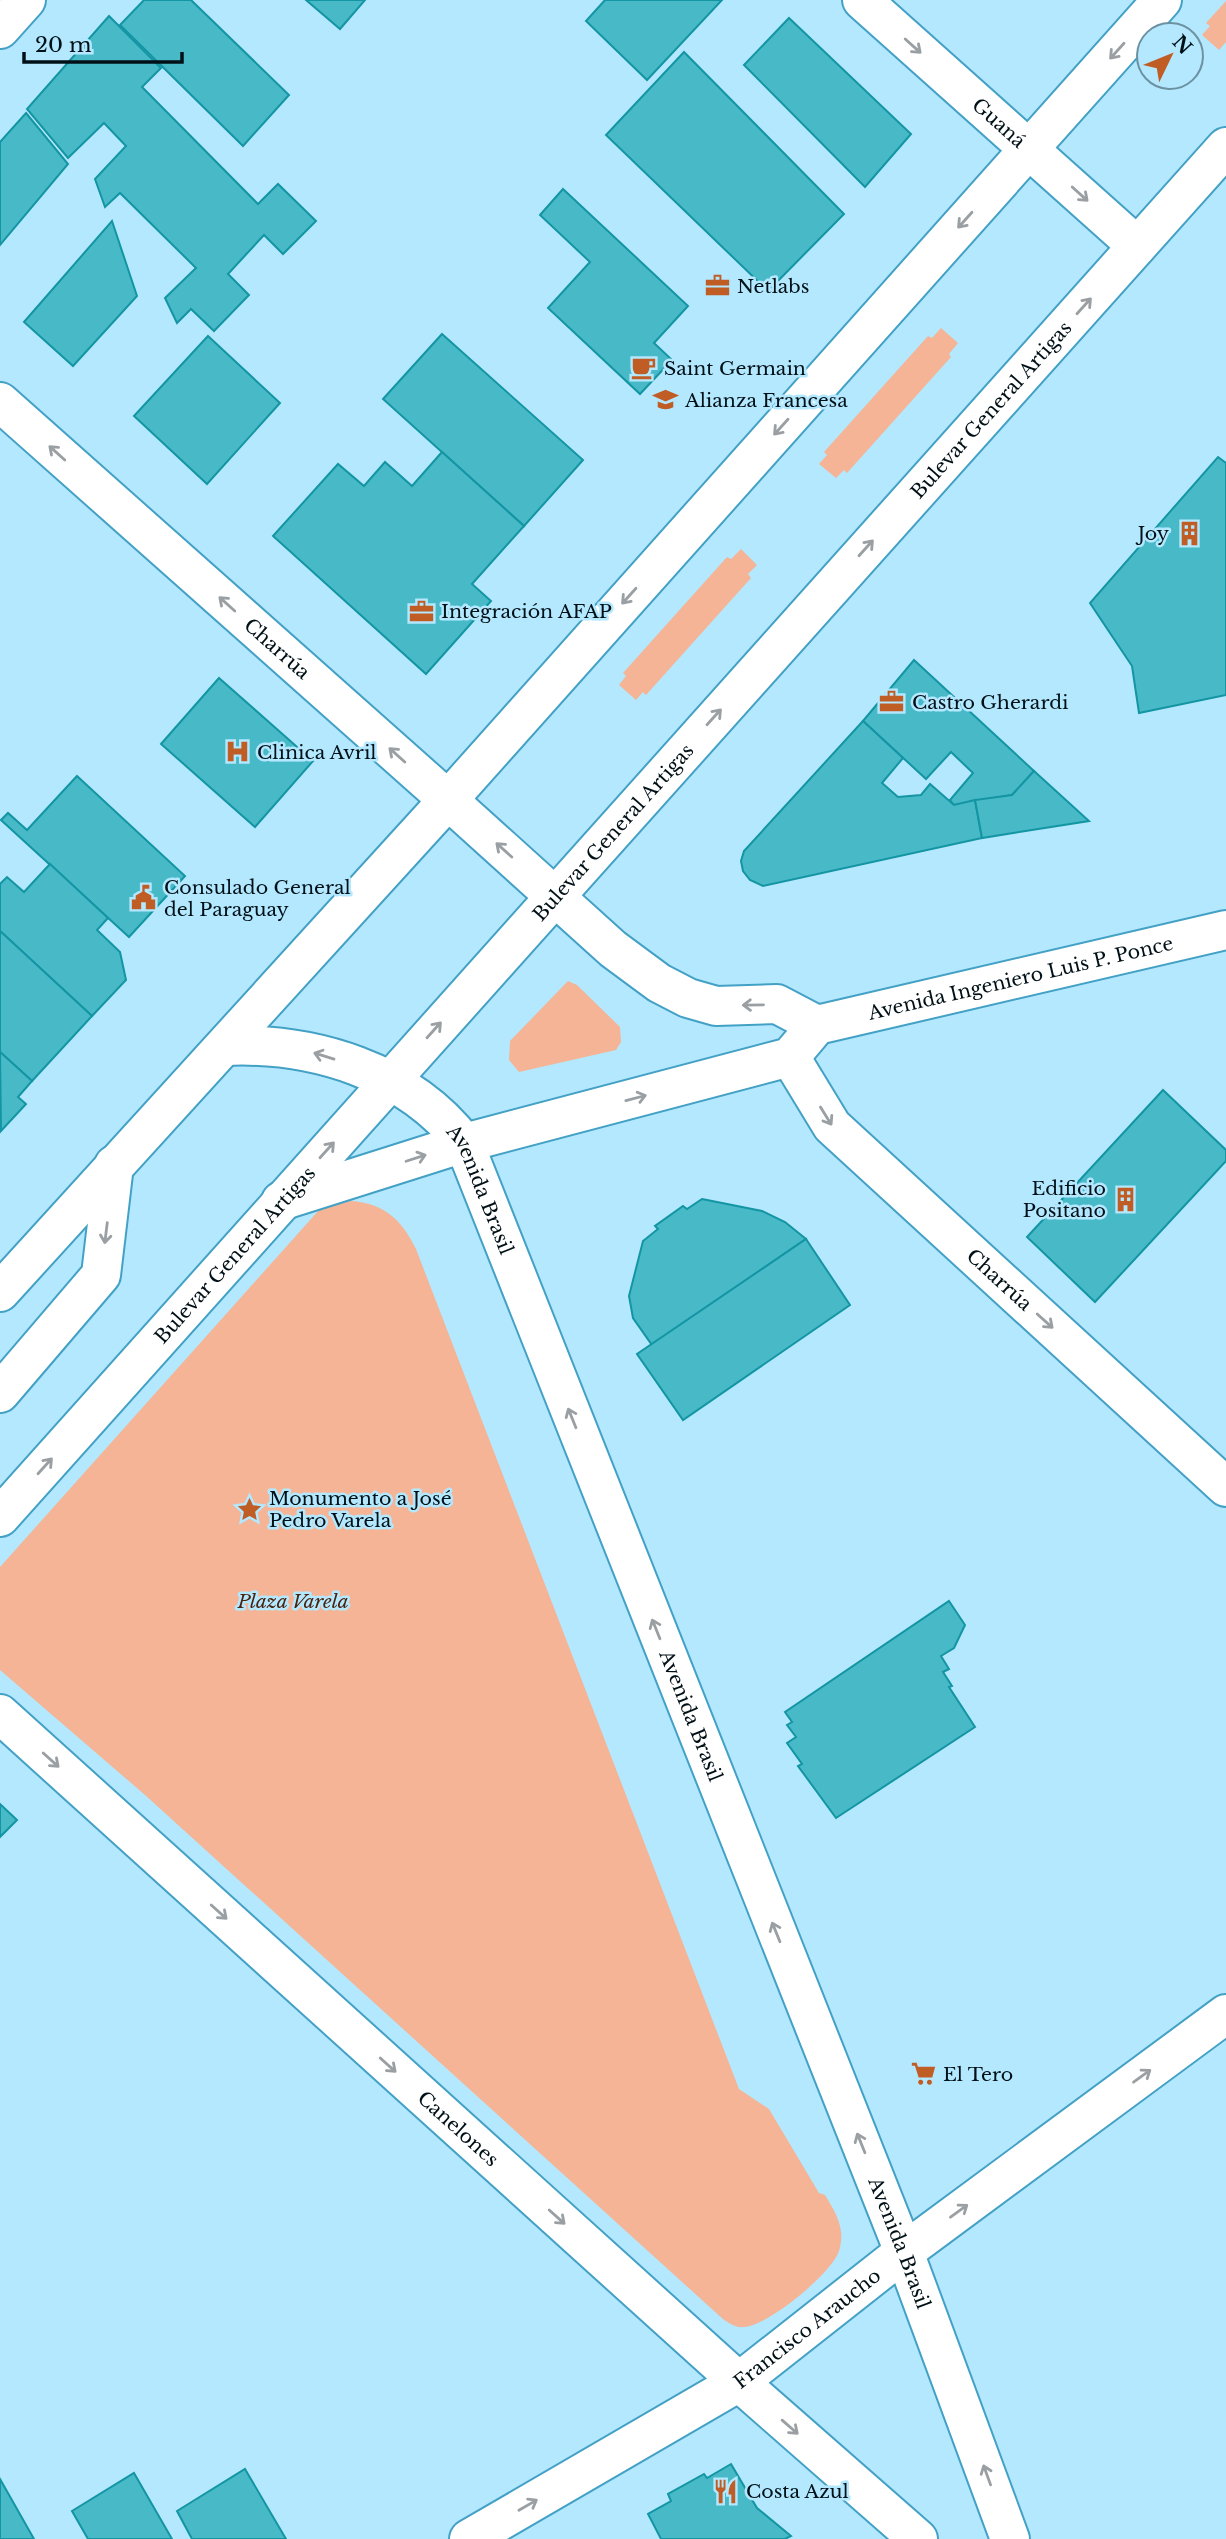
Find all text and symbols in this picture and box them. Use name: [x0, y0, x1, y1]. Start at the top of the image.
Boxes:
scale bar: [24, 21, 182, 65]
north arrow: [1135, 21, 1205, 91]
text: N: [1168, 30, 1197, 59]
text: 20 m: [35, 32, 92, 58]
one-way arrow: [904, 38, 922, 54]
one-way arrow: [1108, 42, 1125, 59]
street label: Guaná: [968, 93, 1031, 153]
one-way arrow: [1070, 186, 1088, 202]
one-way arrow: [957, 211, 973, 229]
office icon: Netlabs: [703, 272, 731, 300]
place label: Netlabs: [737, 275, 809, 298]
one-way arrow: [1075, 298, 1092, 315]
street label: Bulevar General Artigas: [906, 316, 1076, 503]
cafe icon: Saint Germain: [630, 354, 658, 382]
place label: Saint Germain: [664, 357, 806, 380]
school or university icon: Alianza Francesa: [651, 386, 679, 414]
place label: Alianza Francesa: [684, 389, 848, 412]
one-way arrow: [773, 417, 789, 435]
one-way arrow: [48, 445, 66, 461]
building icon: Joy: [1175, 519, 1203, 547]
place label: Joy: [1135, 522, 1169, 545]
one-way arrow: [858, 539, 874, 557]
one-way arrow: [621, 587, 637, 605]
one-way arrow: [219, 596, 237, 612]
office icon: Integración AFAP: [407, 597, 435, 625]
place label: Integración AFAP: [441, 600, 612, 623]
street label: Charrúa: [240, 613, 315, 684]
office icon: Castro Gherardi: [878, 688, 906, 716]
place label: Castro Gherardi: [912, 691, 1069, 714]
one-way arrow: [706, 709, 722, 727]
hospital icon: Clinica Avril: [223, 738, 251, 766]
street label: Bulevar General Artigas: [528, 739, 698, 926]
place label: Clinica Avril: [257, 741, 377, 764]
one-way arrow: [389, 747, 407, 763]
one-way arrow: [495, 842, 513, 858]
place label: Consulado General del Paraguay: [164, 876, 351, 921]
public building icon: Consulado General del Paraguay: [130, 884, 158, 912]
street label: Avenida Ingeniero Luis P. Ponce: [865, 931, 1175, 1025]
one-way arrow: [742, 998, 765, 1011]
one-way arrow: [425, 1022, 442, 1039]
one-way arrow: [314, 1048, 336, 1061]
one-way arrow: [624, 1091, 646, 1104]
one-way arrow: [819, 1105, 833, 1125]
street label: Avenida Brasil: [441, 1119, 518, 1258]
one-way arrow: [318, 1141, 334, 1159]
one-way arrow: [405, 1151, 427, 1163]
street label: Bulevar General Artigas: [150, 1161, 320, 1348]
place label: Edificio Positano: [1023, 1177, 1106, 1222]
building icon: Edificio Positano: [1112, 1185, 1140, 1213]
one-way arrow: [99, 1221, 112, 1244]
street label: Charrúa: [962, 1244, 1037, 1315]
one-way arrow: [1036, 1313, 1054, 1329]
one-way arrow: [565, 1407, 578, 1429]
one-way arrow: [37, 1457, 53, 1475]
place label: Monumento a José Pedro Varela: [269, 1487, 452, 1532]
place icon: Monumento a José Pedro Varela: [235, 1495, 263, 1523]
park label: Plaza Varela: [236, 1590, 349, 1613]
one-way arrow: [649, 1619, 662, 1641]
street label: Avenida Brasil: [654, 1646, 728, 1785]
one-way arrow: [42, 1752, 60, 1768]
one-way arrow: [210, 1904, 228, 1920]
one-way arrow: [769, 1921, 782, 1943]
one-way arrow: [379, 2057, 397, 2073]
supermarket icon: El Tero: [909, 2060, 937, 2088]
place label: El Tero: [943, 2063, 1013, 2086]
one-way arrow: [1132, 2069, 1151, 2084]
street label: Canelones: [413, 2086, 504, 2171]
one-way arrow: [853, 2133, 866, 2154]
street label: Avenida Brasil: [864, 2173, 935, 2312]
one-way arrow: [949, 2204, 968, 2219]
one-way arrow: [548, 2209, 565, 2226]
street label: Francisco Araucho: [729, 2263, 885, 2393]
one-way arrow: [781, 2419, 799, 2435]
one-way arrow: [979, 2465, 992, 2486]
restaurant icon: Costa Azul: [712, 2477, 740, 2505]
place label: Costa Azul: [746, 2480, 849, 2503]
one-way arrow: [517, 2498, 538, 2511]

